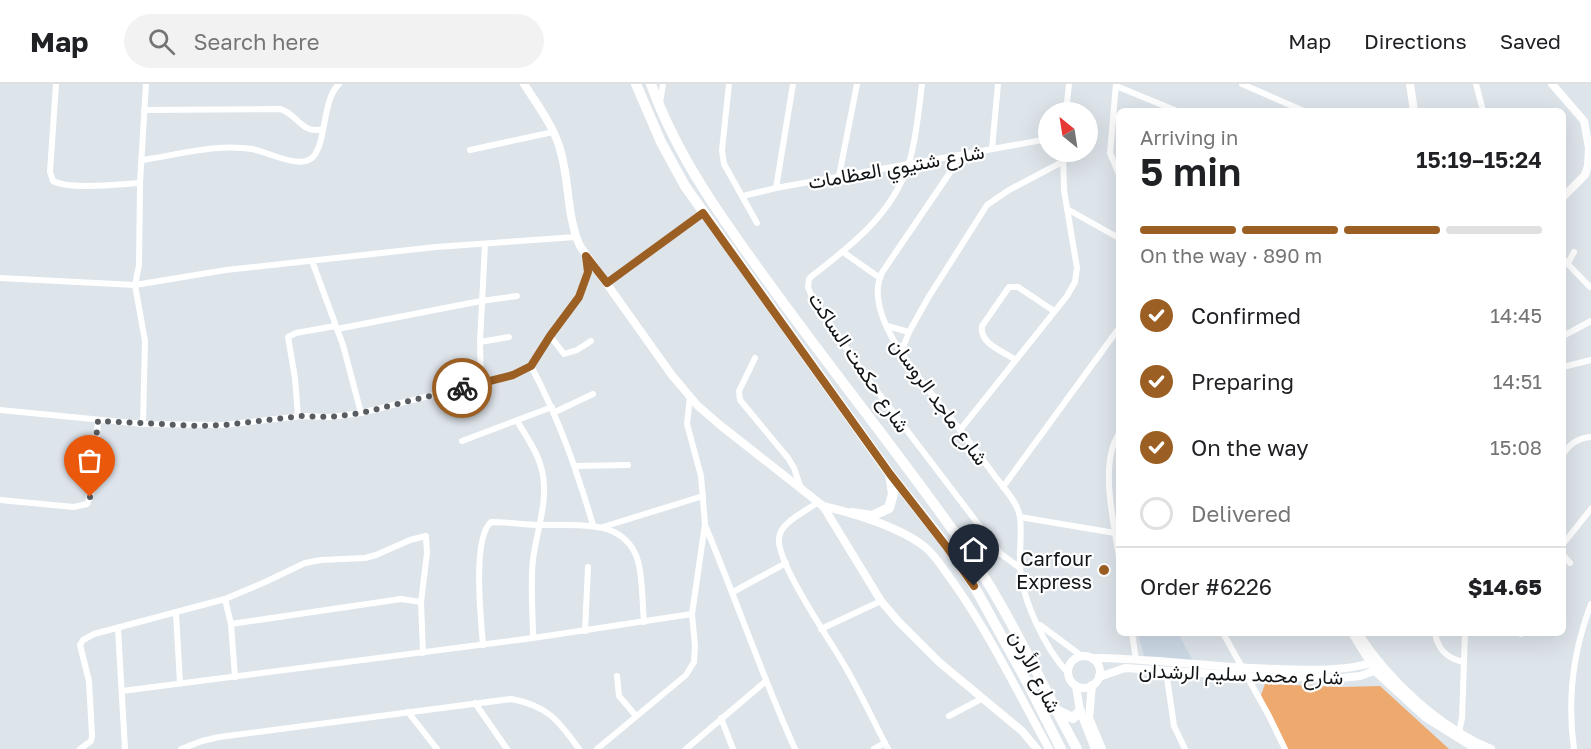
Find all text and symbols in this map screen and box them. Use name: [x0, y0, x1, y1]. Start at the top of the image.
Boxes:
search box: [124, 14, 544, 68]
text: Map: [30, 25, 88, 58]
icon: search: [145, 25, 178, 58]
text: Search here: [193, 28, 319, 55]
text: Map: [1288, 28, 1331, 54]
text: Directions: [1364, 28, 1467, 54]
text: Saved: [1500, 28, 1561, 54]
north arrow: [1038, 102, 1098, 162]
map controls: [1038, 102, 1098, 162]
text: Arriving in: [1140, 125, 1238, 149]
street label: شارع شتيوي العظامات: [806, 139, 987, 199]
text: 15:19–15:24: [1416, 146, 1542, 173]
text: 5 min: [1140, 148, 1241, 195]
text: On the way · 890 m: [1140, 243, 1322, 267]
street label: شارع حكمت الساكت: [802, 287, 916, 438]
icon: check: [1140, 299, 1173, 332]
text: Confirmed: [1191, 302, 1301, 329]
text: 14:45: [1490, 303, 1542, 327]
street label: شارع ماجد الروسان: [883, 333, 994, 471]
courier: [432, 358, 492, 418]
icon: check: [1140, 365, 1173, 398]
text: Preparing: [1191, 368, 1294, 395]
text: 14:51: [1493, 369, 1542, 393]
icon: bike: [446, 372, 479, 405]
icon: check: [1140, 431, 1173, 464]
text: On the way: [1191, 434, 1309, 461]
pin: [64, 435, 115, 497]
text: 15:08: [1490, 435, 1542, 459]
icon: bag: [73, 444, 106, 477]
text: Delivered: [1191, 500, 1291, 527]
pin: [948, 524, 999, 586]
icon: home: [957, 533, 990, 566]
place label: Carfour Express: [1016, 546, 1092, 593]
marker: Carfour Express: [1097, 563, 1111, 577]
text: Order #6226: [1140, 573, 1272, 600]
text: $14.65: [1468, 573, 1542, 600]
street label: شارع الأردن: [1002, 626, 1067, 718]
street label: شارع محمد سليم الرشدان: [1138, 657, 1344, 692]

